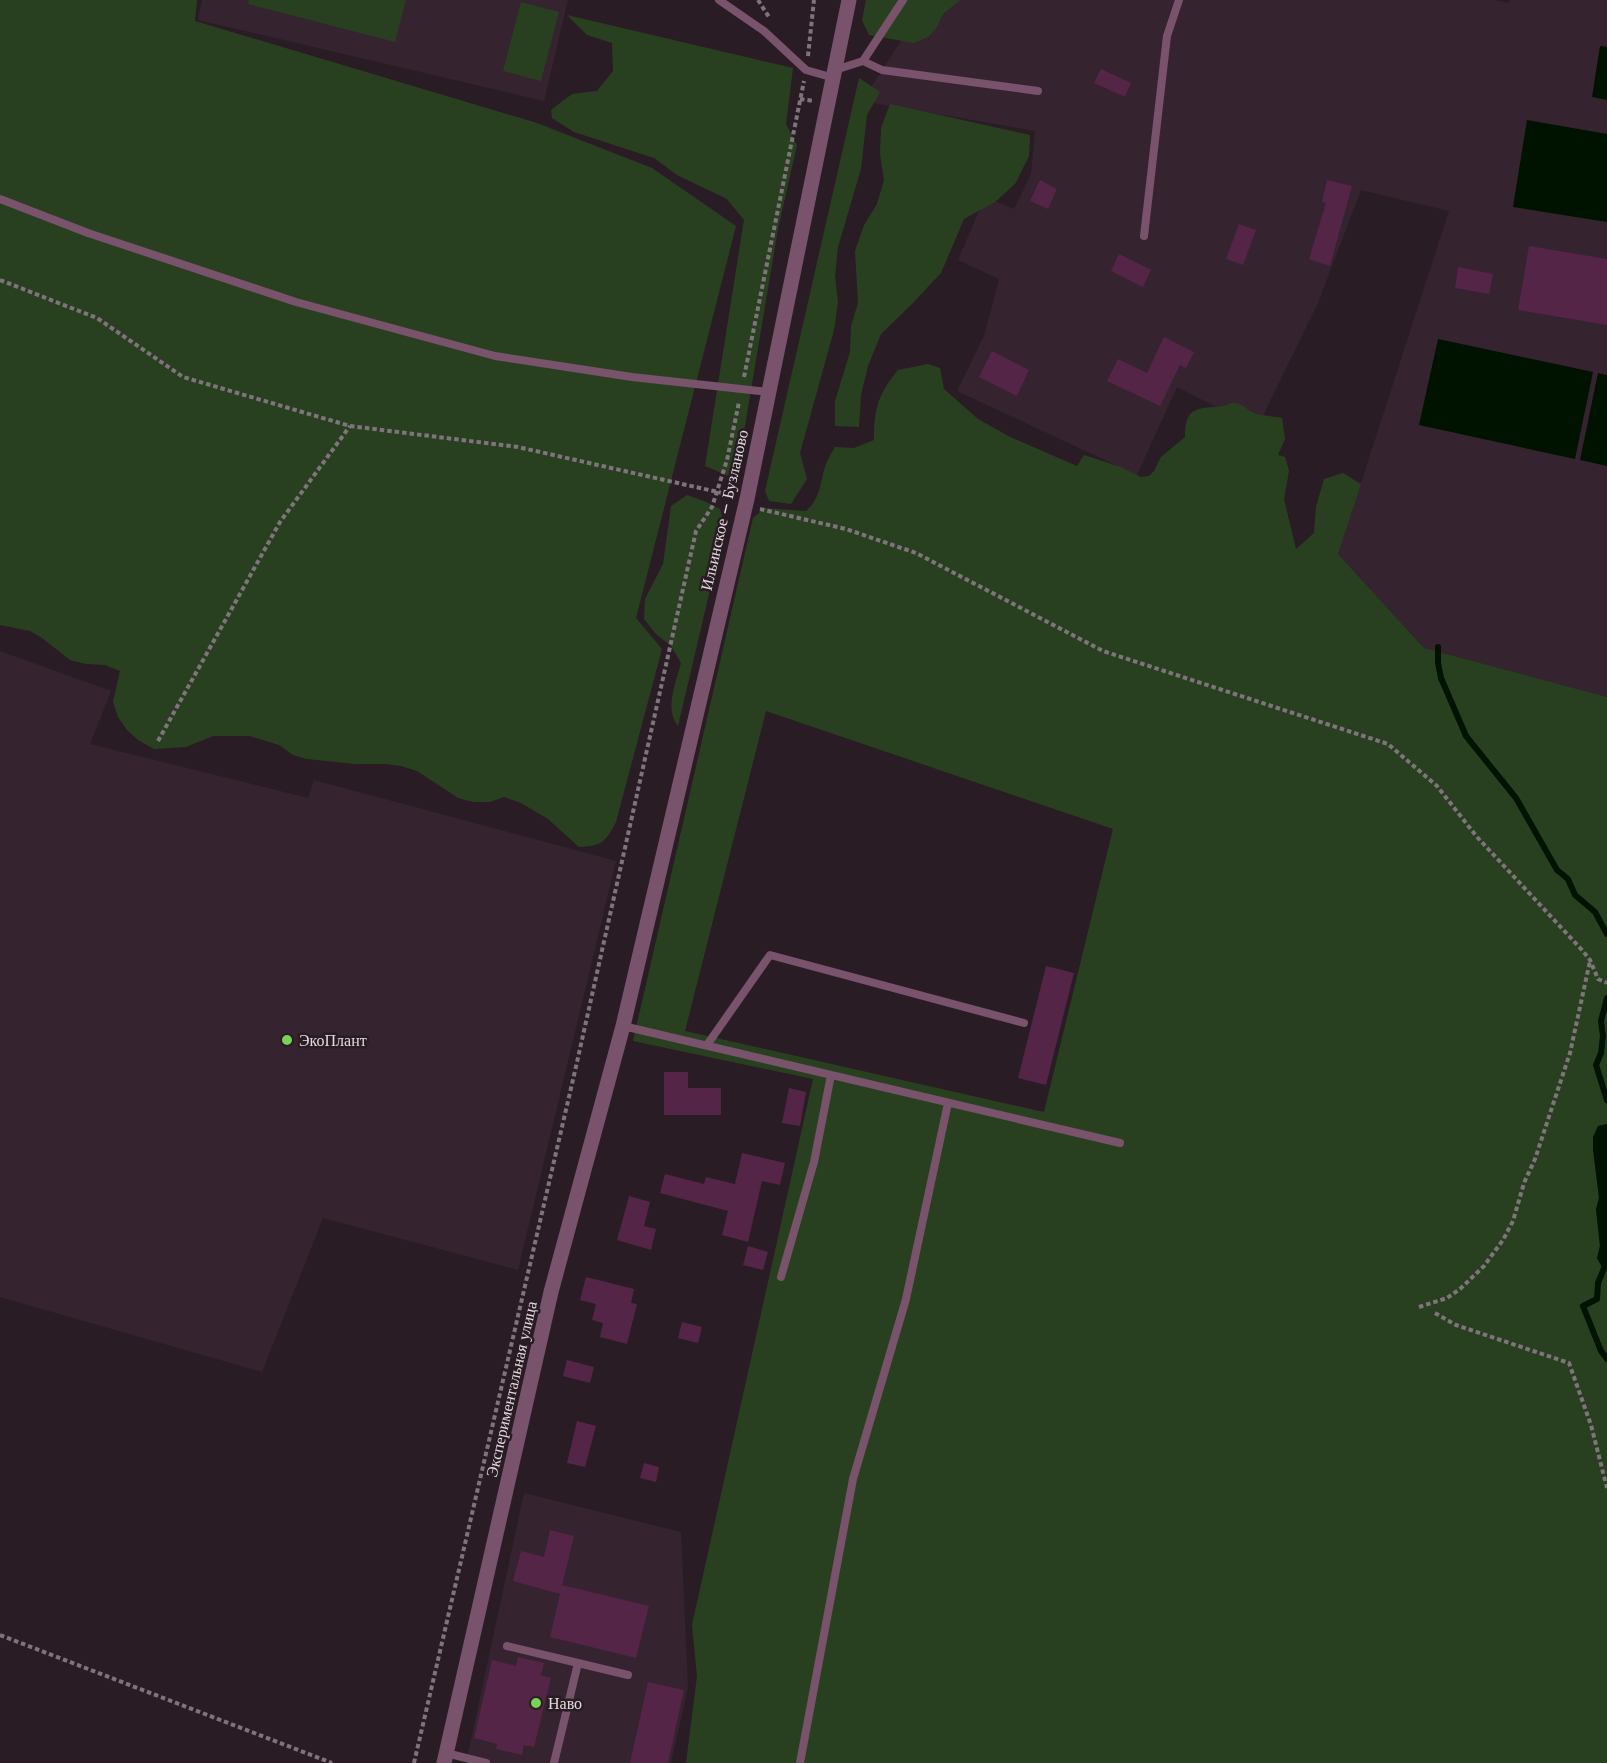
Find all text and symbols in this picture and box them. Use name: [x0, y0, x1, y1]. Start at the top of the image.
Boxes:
street label: Ильинское – Бузланово: [696, 428, 752, 592]
place label: ЭкоПлант: [299, 1030, 367, 1050]
marker: ЭкоПлант: [280, 1033, 294, 1047]
street label: Экспериментальная улица: [481, 1299, 541, 1479]
place label: Наво: [548, 1693, 582, 1713]
marker: Наво: [529, 1696, 543, 1710]

